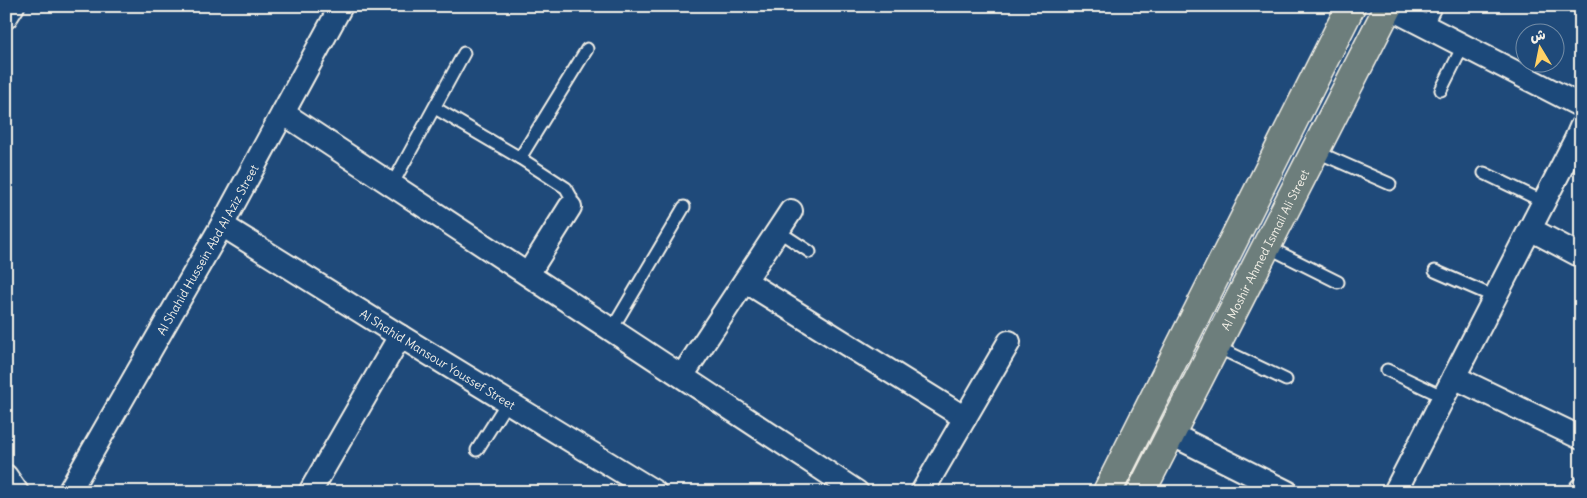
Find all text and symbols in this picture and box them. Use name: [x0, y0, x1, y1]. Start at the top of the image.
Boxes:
north arrow: [1514, 22, 1564, 72]
text: ش: [1529, 25, 1547, 45]
street label: Al Shahid Hussein Abd Al Aziz Street: [153, 162, 261, 337]
street label: Al Moshir Ahmed Ismail Ali Street: [1217, 167, 1312, 333]
street label: Al Shahid Mansour Youssef Street: [357, 306, 518, 412]

